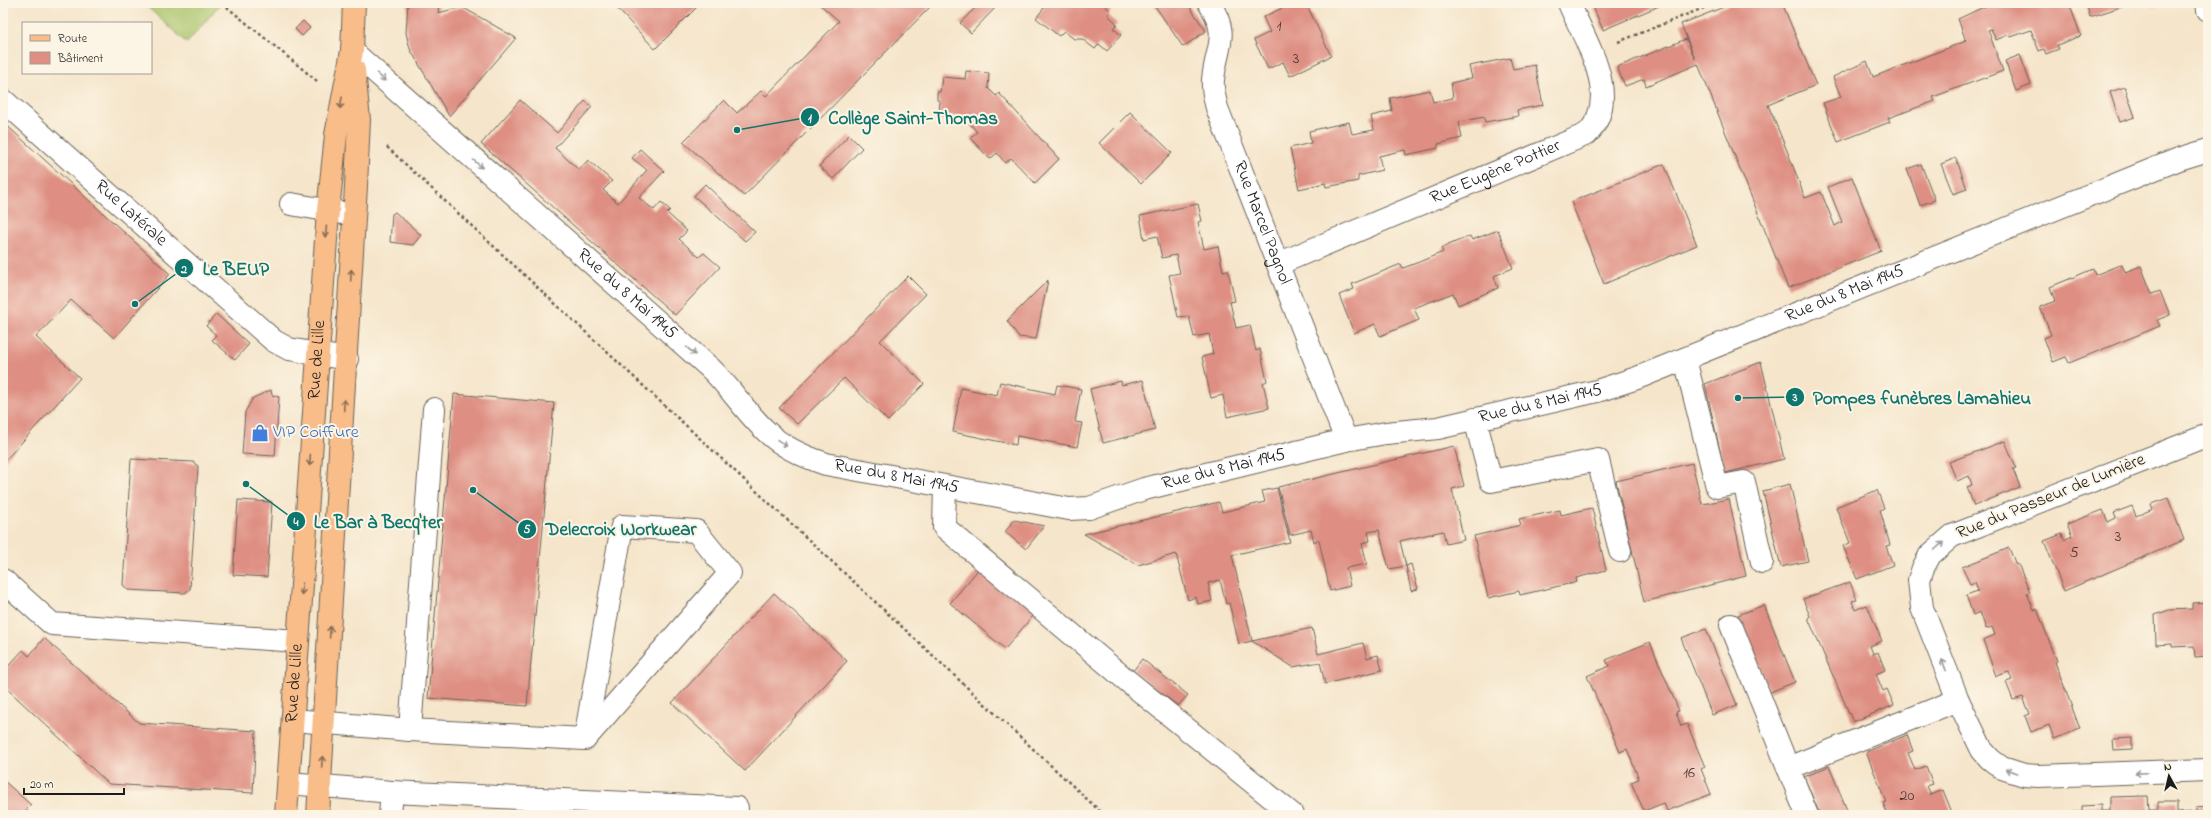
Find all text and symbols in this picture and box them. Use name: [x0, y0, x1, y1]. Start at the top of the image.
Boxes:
house number: 1: [1276, 14, 1282, 38]
legend: [22, 22, 152, 74]
text: Route: [58, 30, 88, 48]
house number: 3: [1293, 47, 1299, 71]
text: Bâtiment: [57, 50, 103, 68]
one-way arrow: [375, 73, 386, 82]
one-way arrow: [337, 96, 345, 109]
callout: Collège Saint-Thomas: [800, 102, 1006, 133]
text: Collège Saint-Thomas: [828, 106, 998, 135]
text: 1: [808, 110, 812, 128]
street label: Rue Eugène Pottier: [1426, 133, 1565, 211]
street label: Rue Marcel Pagnol: [1226, 157, 1297, 288]
one-way arrow: [473, 159, 483, 168]
street label: Rue Latérale: [89, 174, 174, 254]
one-way arrow: [323, 225, 330, 238]
street label: Rue du 8 Mai 1945: [571, 243, 683, 346]
callout: Le BEUP: [174, 253, 277, 284]
text: Le BEUP: [203, 257, 269, 284]
street label: Rue du 8 Mai 1945: [1781, 258, 1908, 330]
text: 2: [180, 261, 187, 279]
one-way arrow: [348, 269, 355, 282]
street label: Rue de Lille: [302, 319, 333, 401]
one-way arrow: [686, 346, 696, 356]
street label: Rue du 8 Mai 1945: [1476, 377, 1606, 431]
callout: Pompes funèbres Lamahieu: [1785, 382, 2039, 413]
text: Pompes funèbres Lamahieu: [1813, 386, 2031, 413]
text: 3: [1792, 389, 1798, 407]
one-way arrow: [340, 399, 348, 412]
place label: VIP Coiffure: [272, 420, 360, 446]
shop icon: VIP Coiffure: [250, 423, 270, 443]
one-way arrow: [776, 439, 787, 447]
street label: Rue du 8 Mai 1945: [1159, 442, 1288, 497]
street label: Rue du Passeur de Lumière: [1953, 447, 2150, 547]
one-way arrow: [307, 453, 314, 466]
street label: Rue du 8 Mai 1945: [832, 453, 961, 501]
callout: Le Bar à Becq'ter: [286, 506, 450, 537]
text: Le Bar à Becq'ter: [314, 510, 443, 537]
callout: Delecroix Workwear: [517, 513, 704, 544]
text: 4: [293, 514, 299, 532]
text: Delecroix Workwear: [545, 517, 698, 544]
text: 5: [524, 521, 531, 539]
house number: 3: [2115, 525, 2121, 549]
house number: 5: [2069, 541, 2079, 565]
one-way arrow: [1934, 542, 1944, 551]
one-way arrow: [298, 582, 305, 595]
one-way arrow: [327, 626, 334, 639]
street label: Rue de Lille: [279, 642, 311, 724]
one-way arrow: [1940, 660, 1948, 672]
one-way arrow: [318, 756, 325, 769]
north arrow: [2149, 756, 2189, 796]
text: N: [2163, 759, 2173, 776]
house number: 16: [1683, 761, 1695, 785]
one-way arrow: [2005, 767, 2018, 774]
one-way arrow: [2135, 769, 2148, 776]
scale bar: [24, 770, 124, 796]
text: 20 m: [30, 776, 53, 794]
house number: 20: [1900, 784, 1915, 808]

